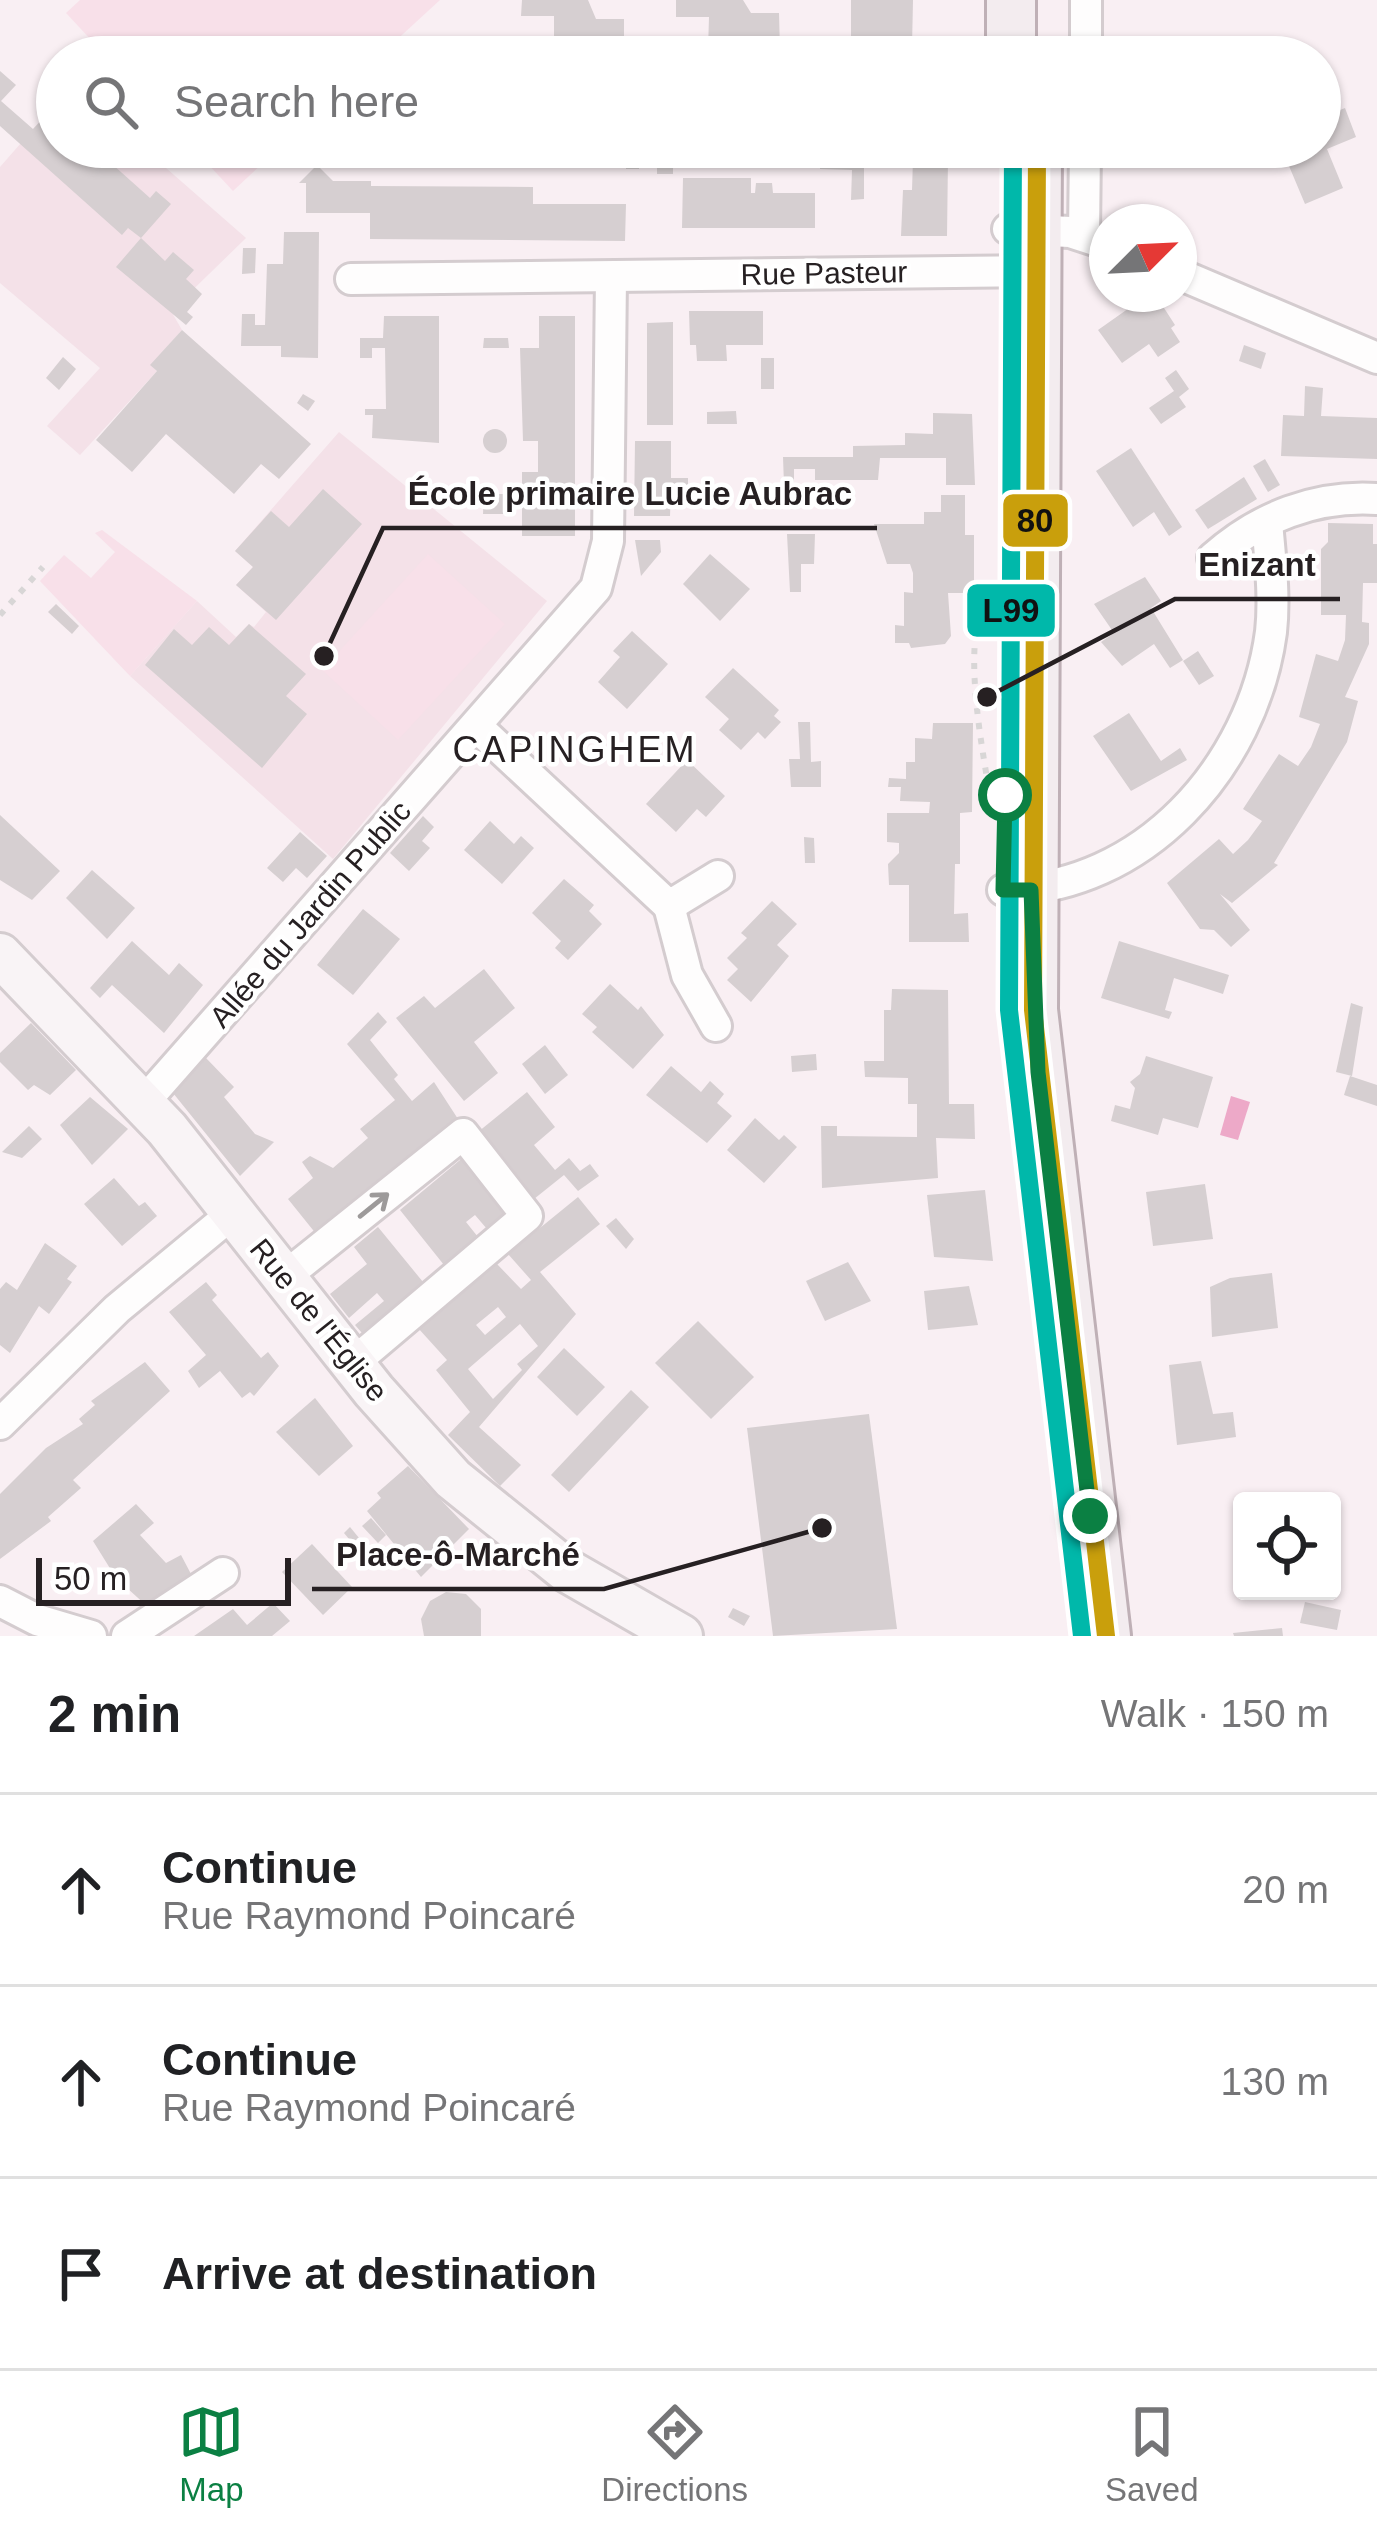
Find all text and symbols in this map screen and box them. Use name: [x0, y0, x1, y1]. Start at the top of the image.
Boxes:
search box: [36, 36, 1341, 168]
icon: search: [78, 69, 144, 135]
text: Search here: [174, 76, 419, 127]
north arrow: [1089, 204, 1197, 312]
street label: Rue Pasteur: [740, 255, 908, 291]
callout: École primaire Lucie Aubrac: [383, 459, 877, 528]
text: École primaire Lucie Aubrac: [408, 475, 852, 512]
line badge: 80: [1001, 492, 1070, 549]
text: 80: [1017, 502, 1053, 539]
callout: Enizant: [1175, 530, 1340, 599]
text: Enizant: [1198, 546, 1316, 583]
line badge: L99: [965, 582, 1057, 639]
text: L99: [983, 592, 1039, 629]
district label: CAPINGHEM: [452, 729, 698, 770]
route start: [978, 768, 1032, 822]
street label: Allée du Jardin Public: [203, 794, 417, 1034]
one-way arrow: [358, 1192, 390, 1219]
street label: Rue de l'Église: [244, 1232, 394, 1408]
route end: [1063, 1489, 1117, 1543]
map controls: [1233, 1492, 1341, 1600]
button: locate: [1233, 1492, 1341, 1600]
callout: Place-ô-Marché: [312, 1520, 604, 1589]
text: Place-ô-Marché: [336, 1536, 580, 1573]
scale bar: [36, 1552, 291, 1605]
text: 50 m: [54, 1560, 127, 1597]
text: 2 min: [48, 1686, 181, 1743]
text: Walk · 150 m: [1101, 1692, 1329, 1735]
text: Continue: [162, 1842, 357, 1893]
icon: ahead: [48, 1857, 114, 1923]
text: 20 m: [1242, 1868, 1329, 1911]
text: Rue Raymond Poincaré: [162, 1894, 576, 1937]
text: Continue: [162, 2034, 357, 2085]
icon: ahead: [48, 2049, 114, 2115]
text: 130 m: [1221, 2060, 1329, 2103]
text: Rue Raymond Poincaré: [162, 2086, 576, 2129]
icon: arrive: [48, 2241, 114, 2307]
text: Arrive at destination: [162, 2248, 597, 2299]
tab: Map: [178, 2399, 244, 2509]
tab: Directions: [601, 2399, 748, 2509]
tab: Saved: [1105, 2399, 1199, 2509]

